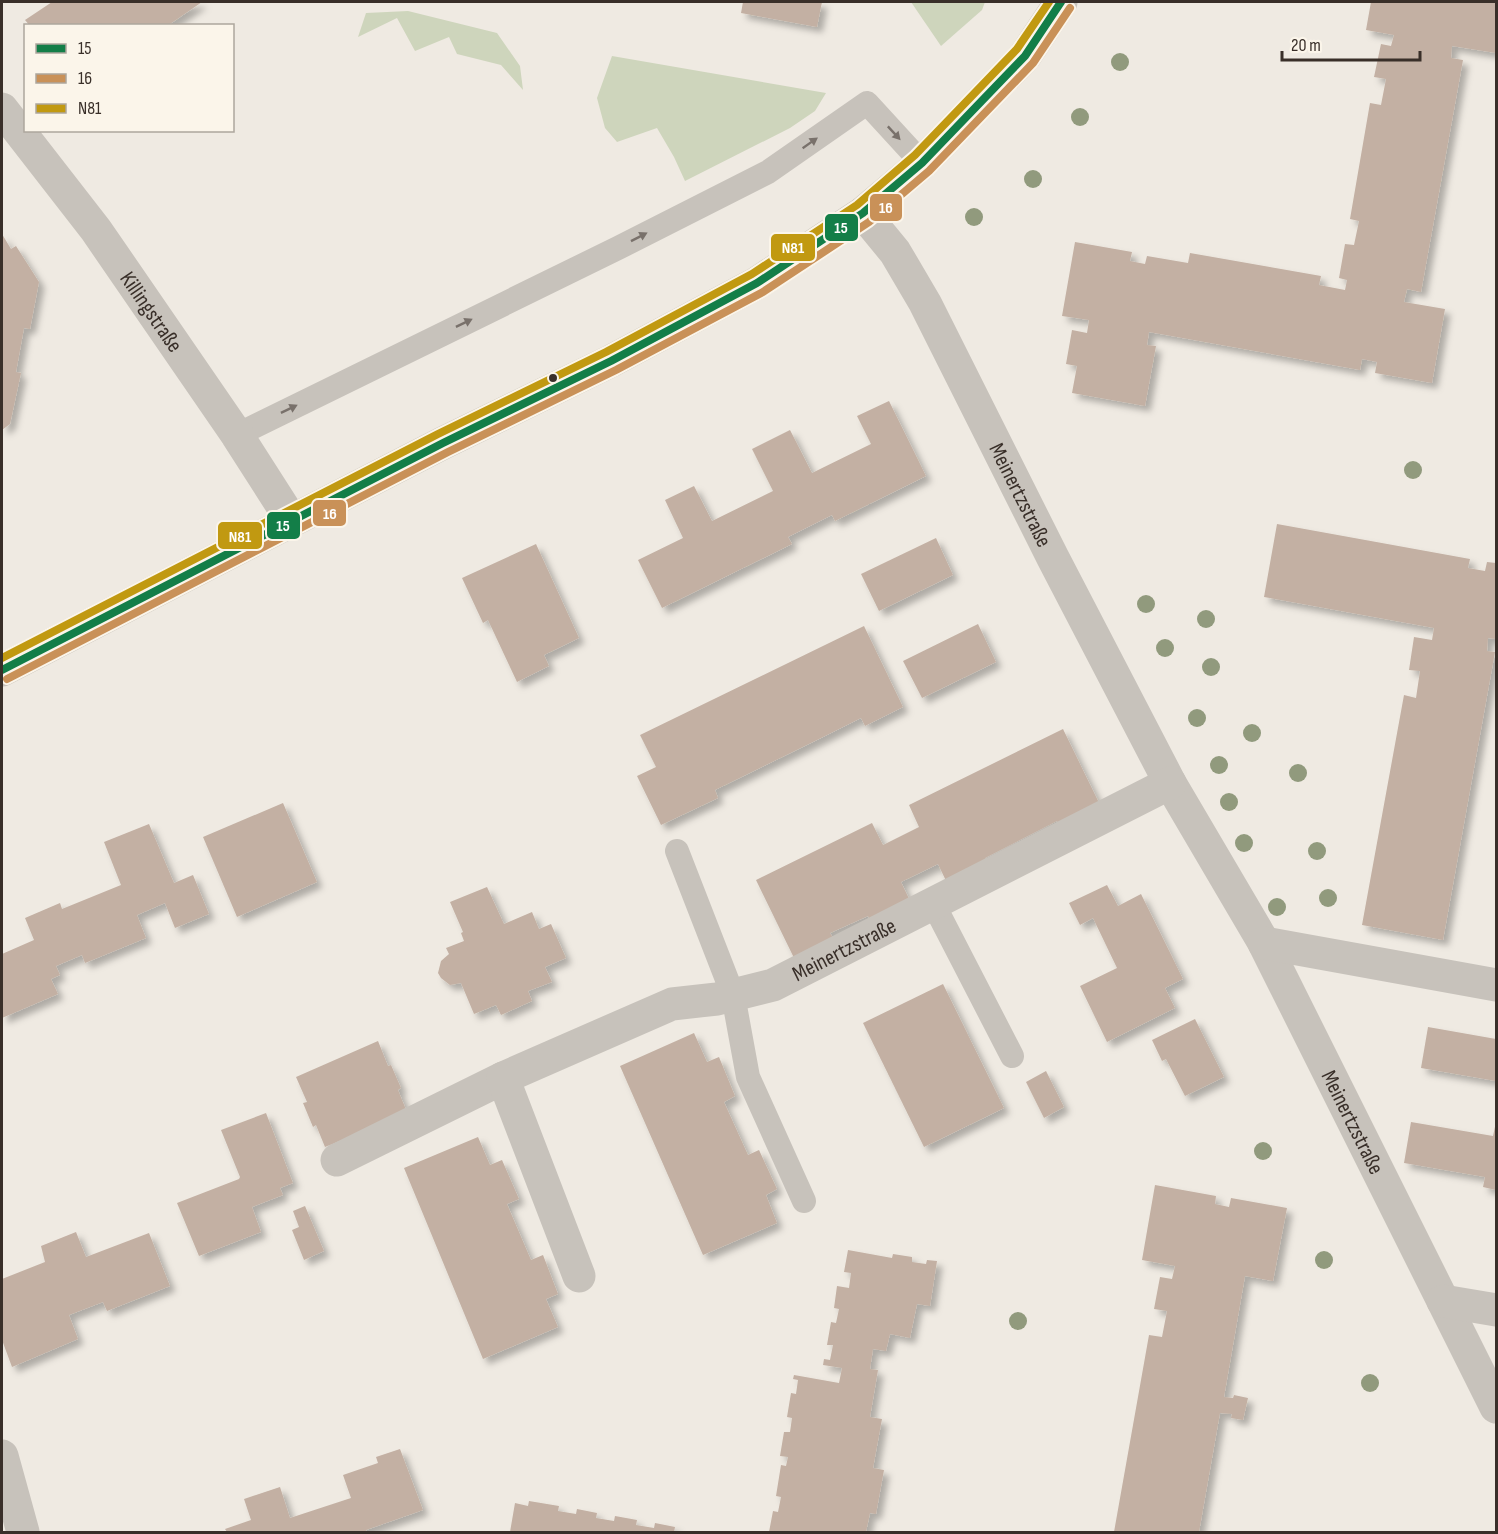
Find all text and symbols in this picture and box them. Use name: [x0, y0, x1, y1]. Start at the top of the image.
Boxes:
legend: [24, 24, 234, 132]
scale bar: [1282, 24, 1420, 62]
text: 20 m: [1291, 35, 1321, 56]
text: 15: [78, 38, 92, 59]
text: 16: [78, 68, 92, 89]
text: N81: [78, 98, 102, 119]
one-way arrow: [887, 126, 901, 140]
one-way arrow: [801, 137, 817, 149]
line badge: 16: [869, 193, 903, 222]
text: 16: [879, 199, 893, 218]
line badge: 15: [824, 213, 859, 242]
text: 15: [834, 219, 848, 238]
one-way arrow: [631, 232, 648, 242]
line badge: N81: [770, 233, 816, 262]
text: N81: [782, 239, 805, 258]
street label: Killingstraße: [113, 267, 188, 358]
one-way arrow: [456, 319, 473, 328]
unlabelled marker: [547, 372, 559, 384]
one-way arrow: [281, 404, 298, 414]
street label: Meinertzstraße: [982, 439, 1057, 552]
line badge: 16: [312, 499, 347, 527]
text: 16: [323, 505, 337, 524]
line badge: 15: [266, 511, 301, 540]
text: 15: [276, 517, 290, 536]
line badge: N81: [217, 521, 263, 550]
text: N81: [229, 528, 252, 547]
street label: Meinertzstraße: [788, 913, 901, 988]
street label: Meinertzstraße: [1315, 1066, 1389, 1179]

